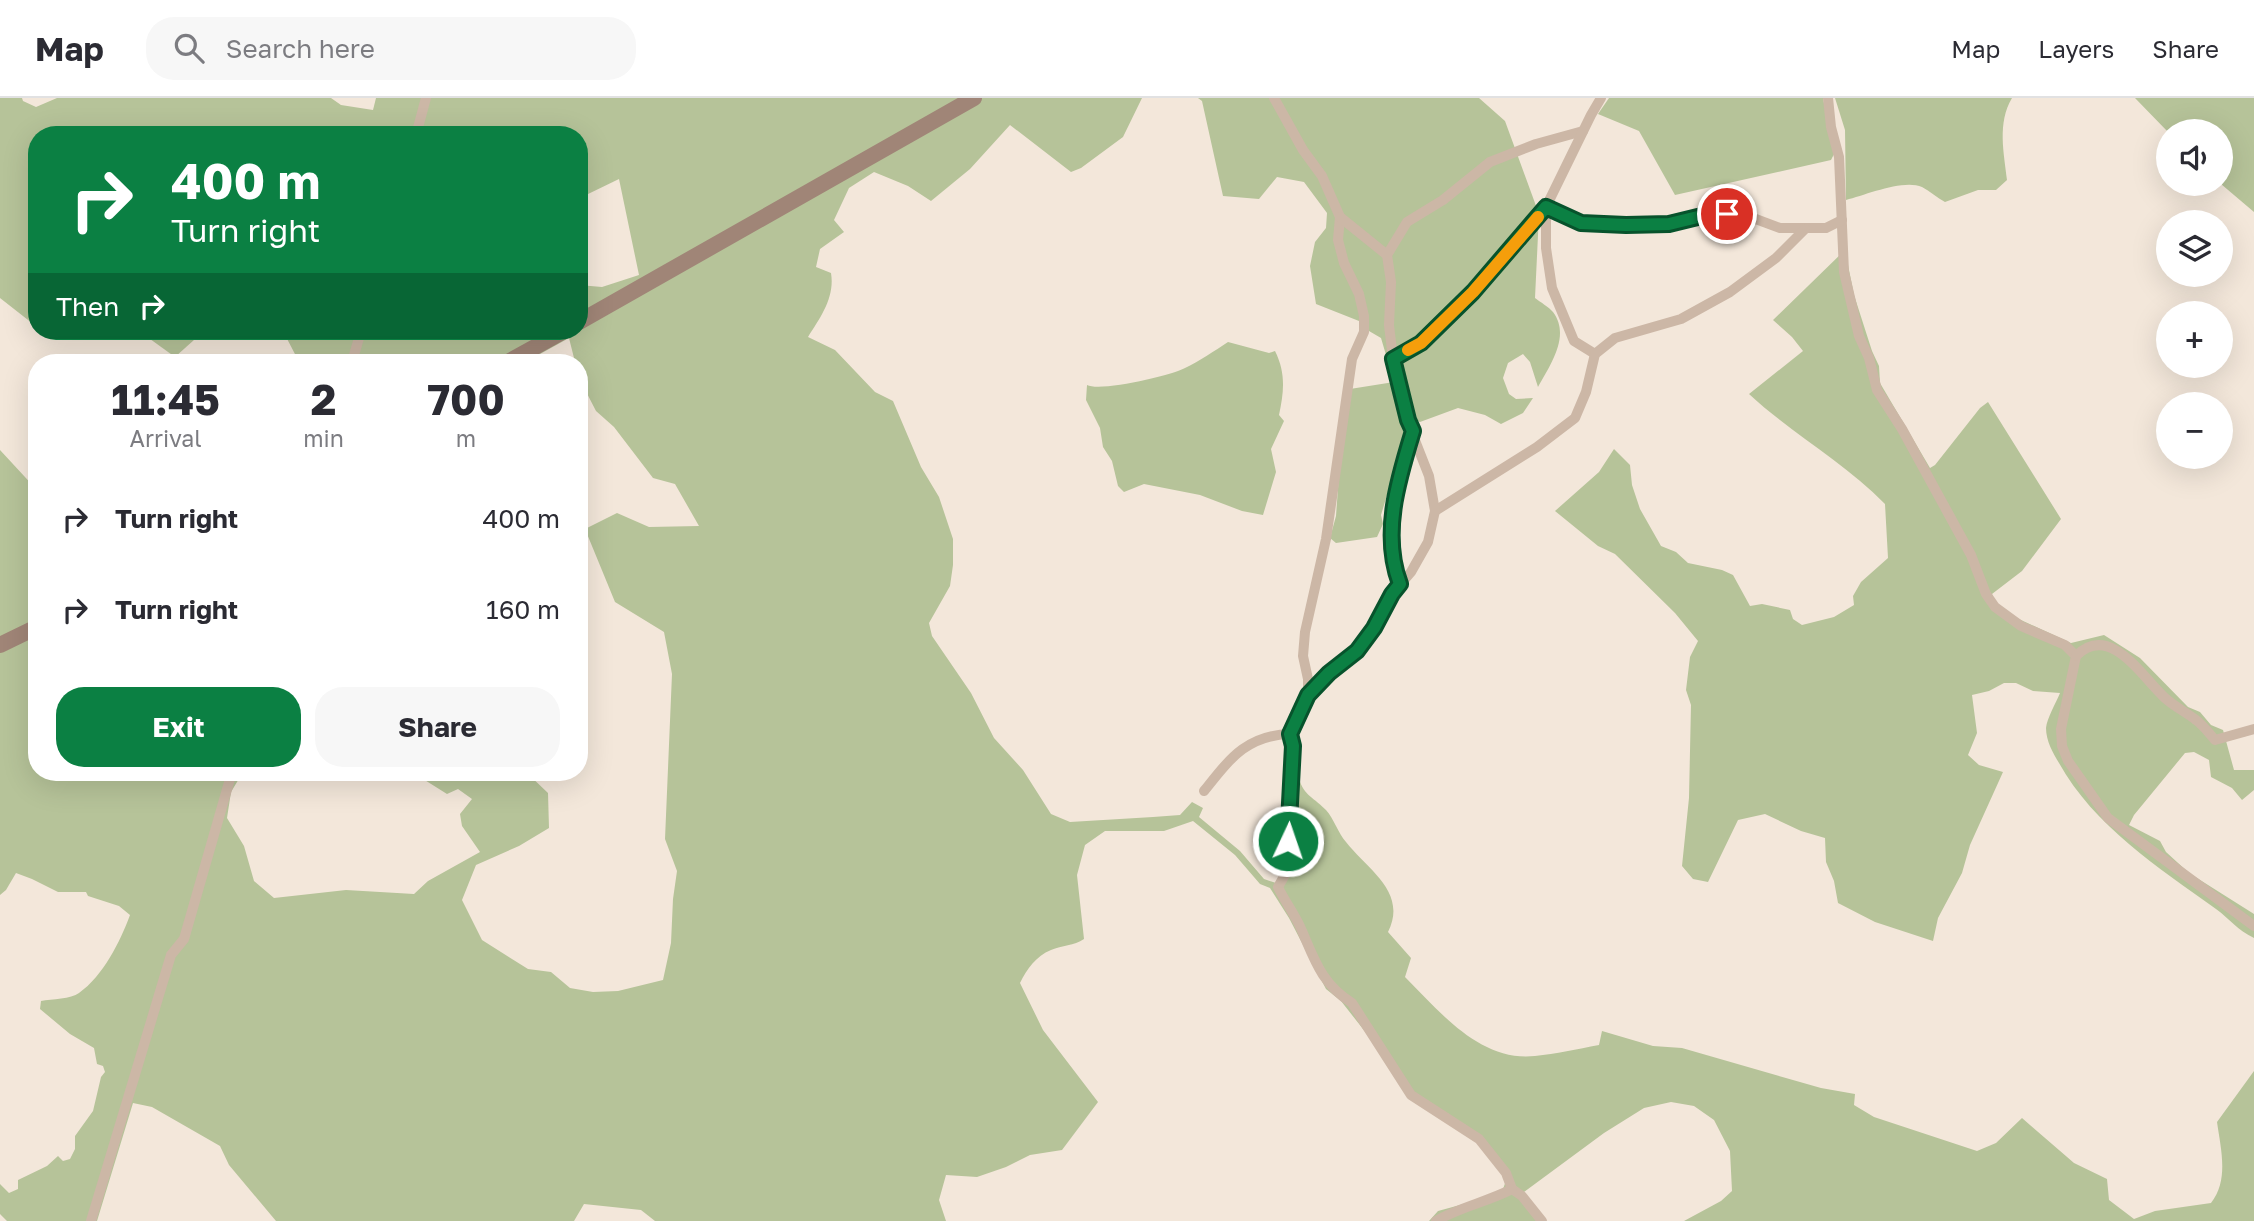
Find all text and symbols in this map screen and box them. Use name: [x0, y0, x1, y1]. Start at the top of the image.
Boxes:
search box: [146, 17, 636, 80]
text: Map: [35, 29, 104, 68]
icon: search: [170, 29, 208, 67]
text: Search here: [226, 33, 375, 64]
text: Map: [1951, 34, 2000, 63]
text: Layers: [2038, 34, 2114, 63]
text: Share: [2152, 34, 2219, 63]
map controls: [2156, 119, 2233, 469]
button: sound: [2156, 119, 2233, 196]
text: 400 m: [171, 151, 320, 210]
icon: right: [56, 154, 147, 245]
pin: [1697, 184, 1757, 244]
icon: arrive: [1708, 195, 1746, 233]
button: layers: [2156, 210, 2233, 287]
text: Turn right: [171, 211, 320, 249]
icon: right: [133, 287, 171, 325]
text: Then: [56, 291, 119, 322]
button: +: [2156, 301, 2233, 378]
text: 11:45: [111, 374, 220, 424]
text: 2: [311, 374, 336, 424]
text: 700: [427, 374, 505, 424]
button: −: [2156, 392, 2233, 469]
text: Arrival: [130, 424, 202, 452]
text: min: [303, 424, 344, 452]
text: m: [456, 424, 476, 452]
icon: right: [56, 500, 94, 538]
text: Turn right: [115, 503, 238, 534]
text: 400 m: [482, 503, 560, 534]
icon: right: [56, 591, 94, 629]
text: Turn right: [115, 594, 238, 625]
text: 160 m: [486, 594, 560, 625]
button: Exit: [56, 687, 301, 767]
button: Share: [315, 687, 560, 767]
position arrow: [1251, 804, 1325, 878]

